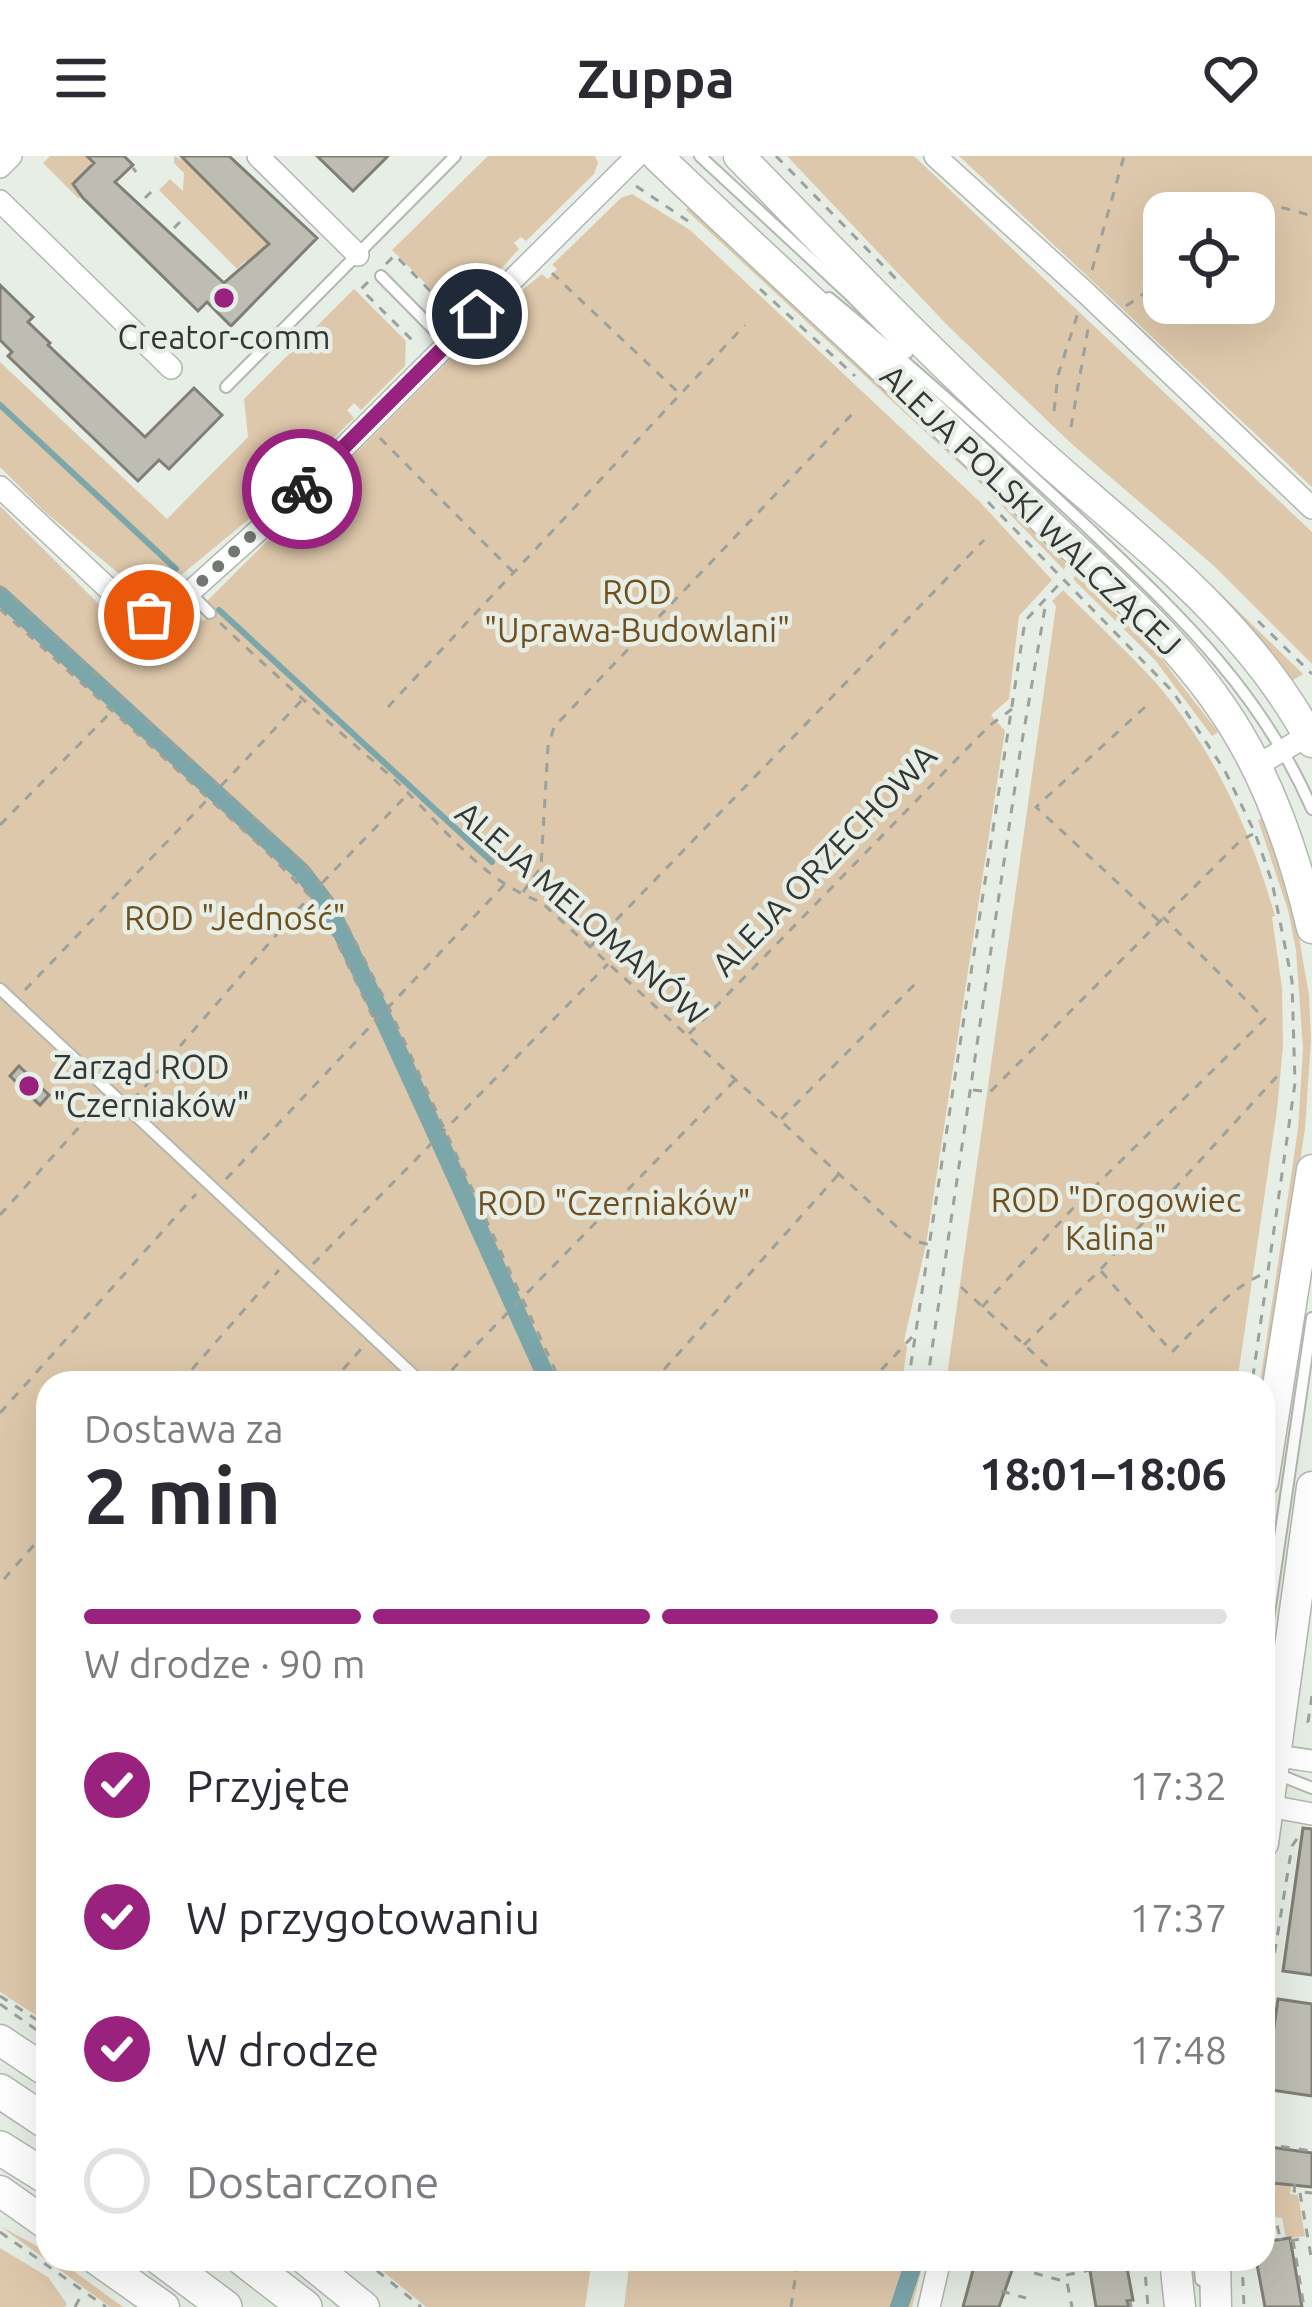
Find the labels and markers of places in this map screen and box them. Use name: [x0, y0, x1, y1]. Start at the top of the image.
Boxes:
pin: [426, 263, 528, 365]
marker: Creator-comm: [211, 285, 237, 311]
place label: Creator-comm: [117, 318, 331, 355]
pin: [98, 564, 200, 666]
place label: Zarząd ROD "Czerniaków": [53, 1048, 250, 1123]
marker: Zarząd ROD "Czerniaków": [16, 1073, 42, 1099]

